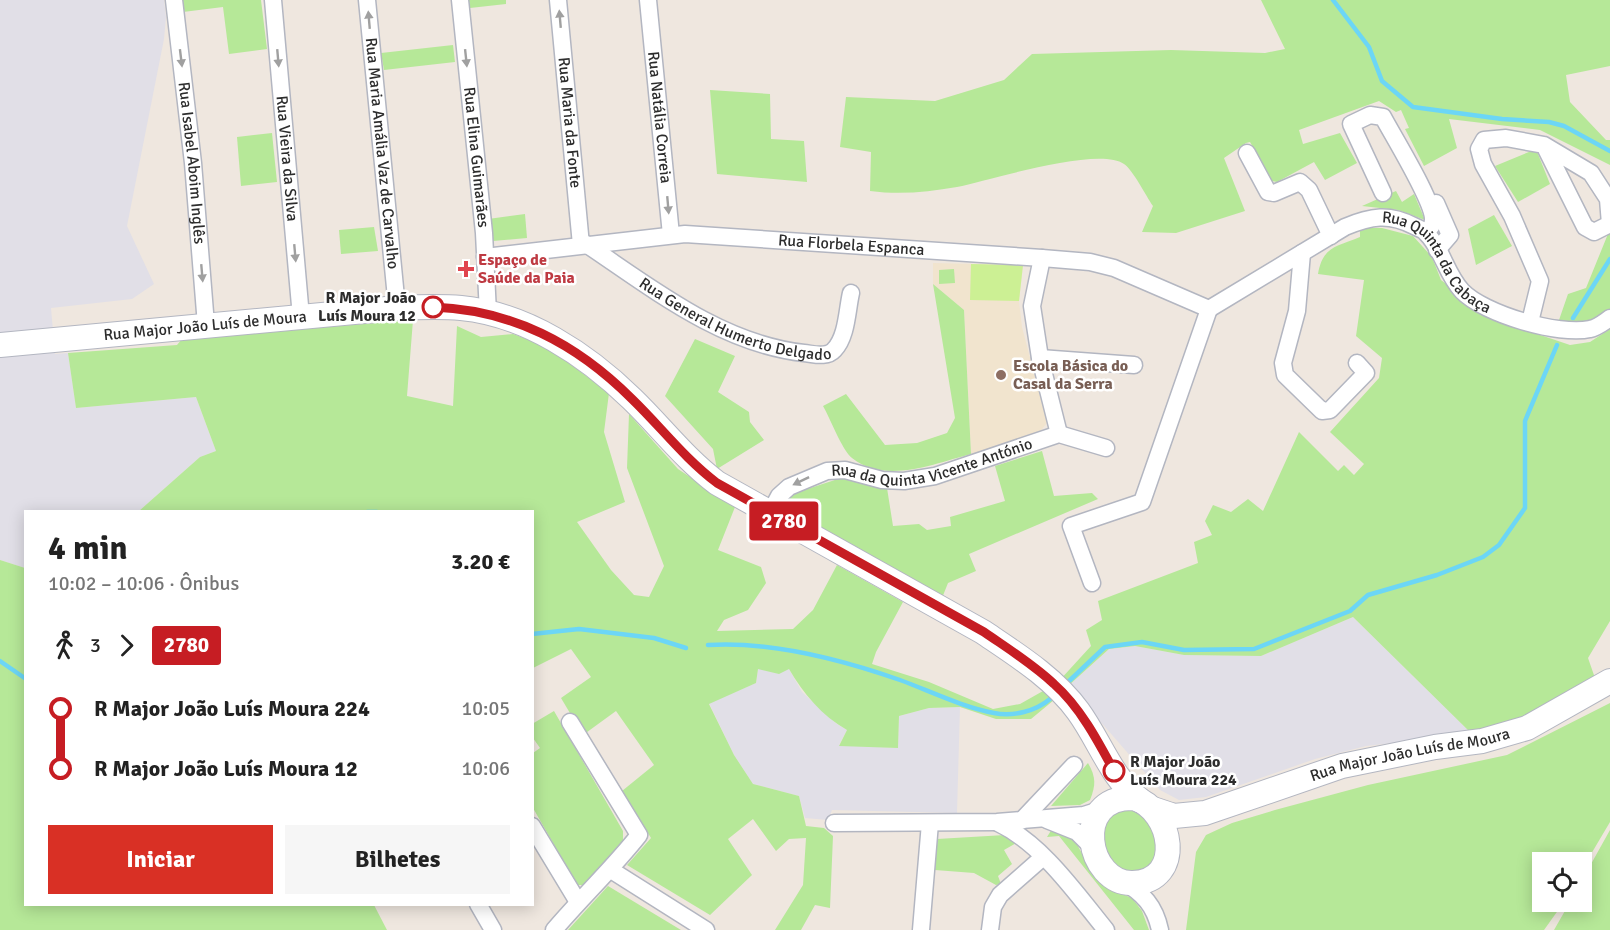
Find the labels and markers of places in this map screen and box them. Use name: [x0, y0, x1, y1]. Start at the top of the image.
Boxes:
place label: Espaço de Saúde da Paia: [478, 250, 575, 288]
marker: Espaço de Saúde da Paia: [459, 262, 473, 276]
place label: R Major João Luís Moura 12: [318, 288, 416, 326]
marker: R Major João Luís Moura 12: [422, 296, 444, 318]
place label: Escola Básica do Casal da Serra: [1013, 356, 1128, 394]
marker: Escola Básica do Casal da Serra: [994, 368, 1008, 382]
place label: R Major João Luís Moura 224: [1130, 752, 1237, 790]
marker: R Major João Luís Moura 224: [1103, 760, 1125, 782]

